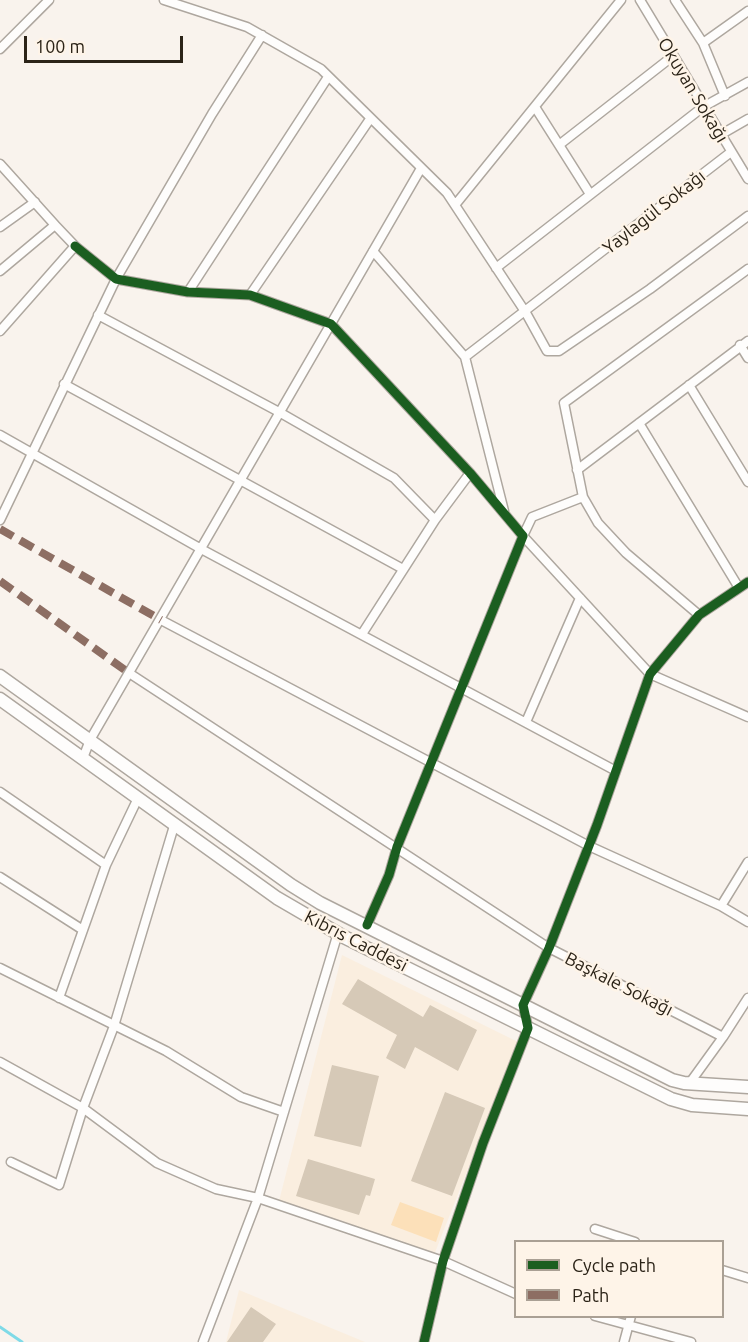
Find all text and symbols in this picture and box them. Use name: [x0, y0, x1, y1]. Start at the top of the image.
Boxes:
scale bar: [27, 24, 186, 62]
street label: Okuyan Sokağı: [653, 34, 733, 146]
text: 100 m: [35, 36, 85, 56]
street label: Yaylagül Sokağı: [598, 165, 710, 259]
street label: Kıbrıs Caddesi: [301, 906, 411, 976]
street label: Başkale Sokağı: [561, 947, 677, 1021]
legend: [514, 1240, 724, 1318]
text: Cycle path: [572, 1255, 656, 1275]
text: Path: [572, 1285, 609, 1305]

